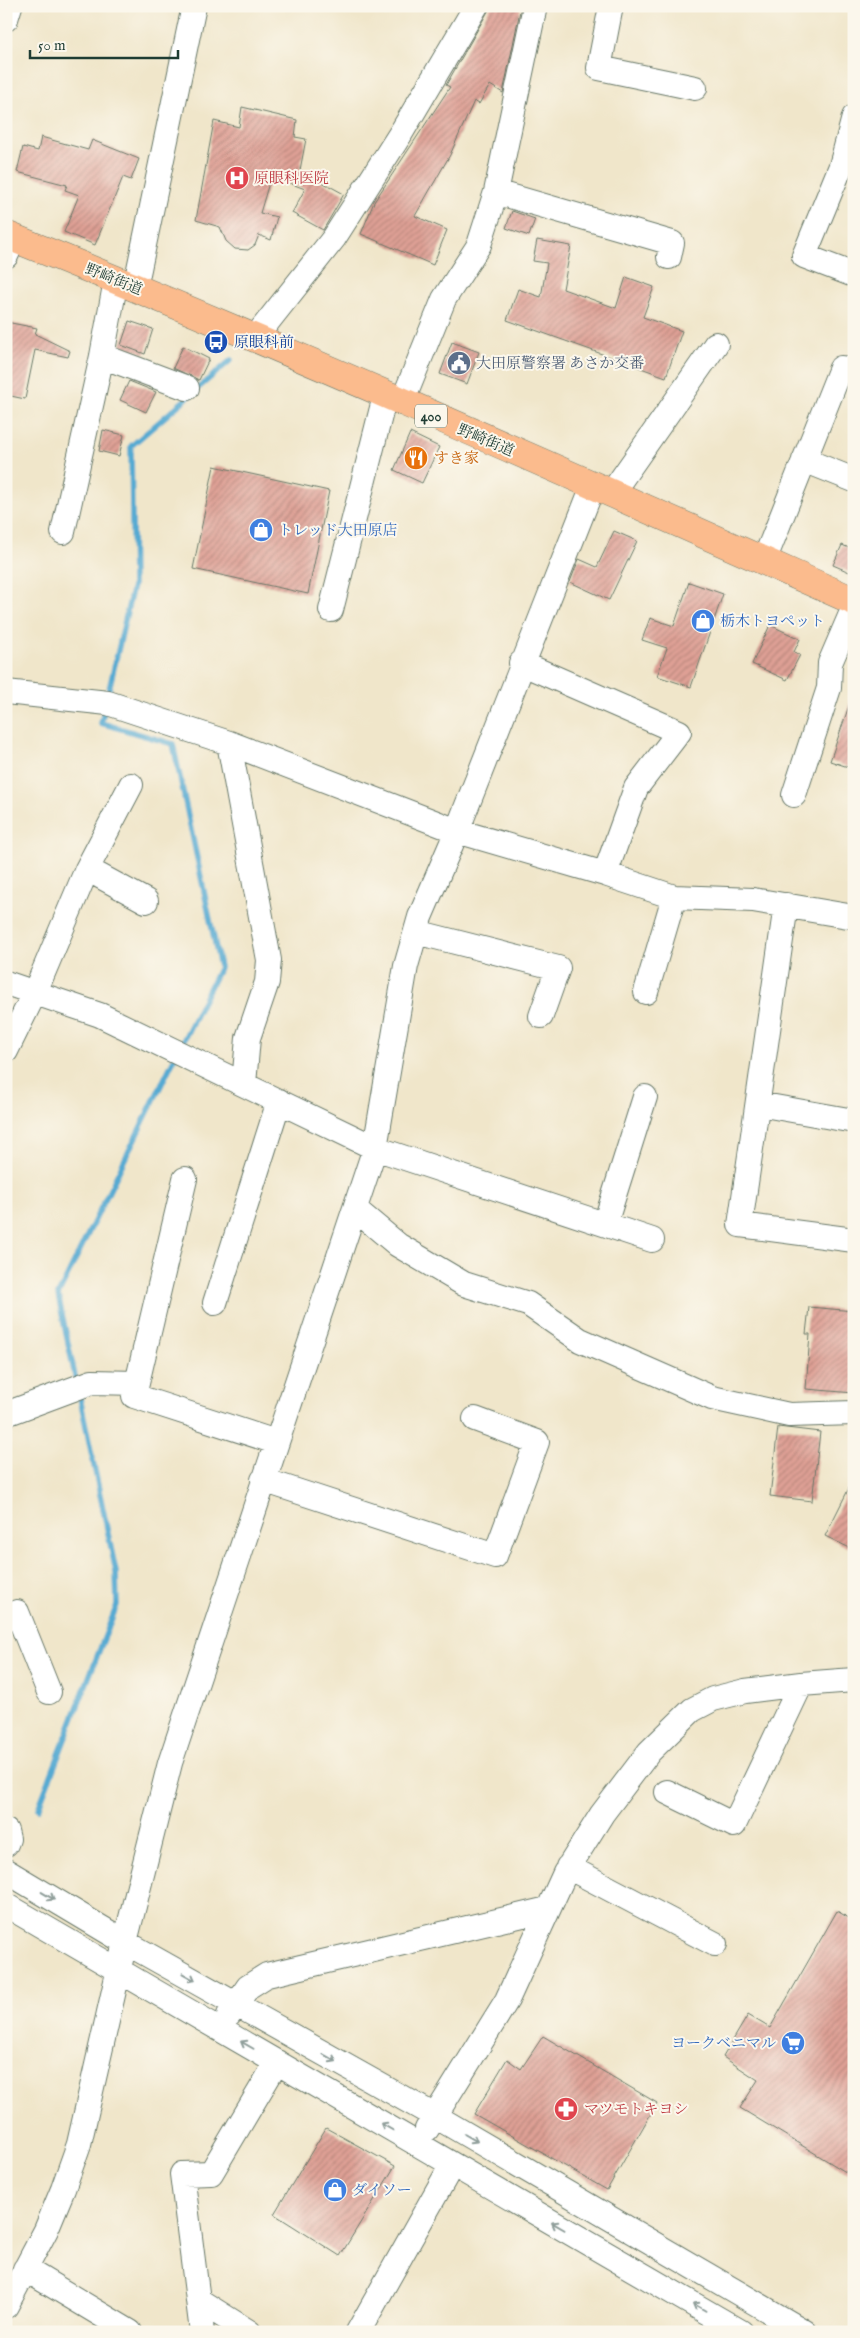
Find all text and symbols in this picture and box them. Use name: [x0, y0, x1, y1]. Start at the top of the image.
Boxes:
scale bar: [30, 28, 178, 60]
text: 50 m: [38, 36, 66, 55]
hospital icon: 原眼科医院: [224, 165, 250, 191]
place label: 原眼科医院: [254, 169, 329, 188]
street label: 野崎街道: [82, 259, 145, 300]
bus stop icon: 原眼科前: [203, 329, 229, 355]
place label: 原眼科前: [234, 333, 294, 352]
public building icon: 大田原警察署 あさか交番: [446, 350, 472, 376]
place label: 大田原警察署 あさか交番: [476, 354, 644, 373]
road number: 400: [415, 404, 447, 428]
street label: 野崎街道: [454, 420, 517, 461]
restaurant icon: すき家: [403, 445, 429, 471]
place label: すき家: [434, 449, 479, 468]
shop icon: トレッド大田原店: [248, 517, 274, 543]
place label: トレッド大田原店: [278, 521, 398, 540]
shop icon: 栃木トヨペット: [690, 608, 716, 634]
place label: 栃木トヨペット: [720, 612, 825, 631]
one-way arrow: [41, 1891, 55, 1901]
one-way arrow: [181, 1972, 196, 1982]
supermarket icon: ヨークベニマル: [780, 2030, 806, 2056]
place label: ヨークベニマル: [671, 2034, 776, 2053]
one-way arrow: [240, 2040, 255, 2050]
one-way arrow: [322, 2054, 336, 2064]
pharmacy icon: マツモトキヨシ: [553, 2096, 579, 2122]
place label: マツモトキヨシ: [584, 2100, 689, 2119]
one-way arrow: [381, 2122, 395, 2132]
one-way arrow: [464, 2133, 478, 2143]
shop icon: ダイソー: [322, 2177, 348, 2203]
place label: ダイソー: [352, 2181, 412, 2200]
one-way arrow: [552, 2221, 566, 2231]
one-way arrow: [692, 2302, 707, 2312]

